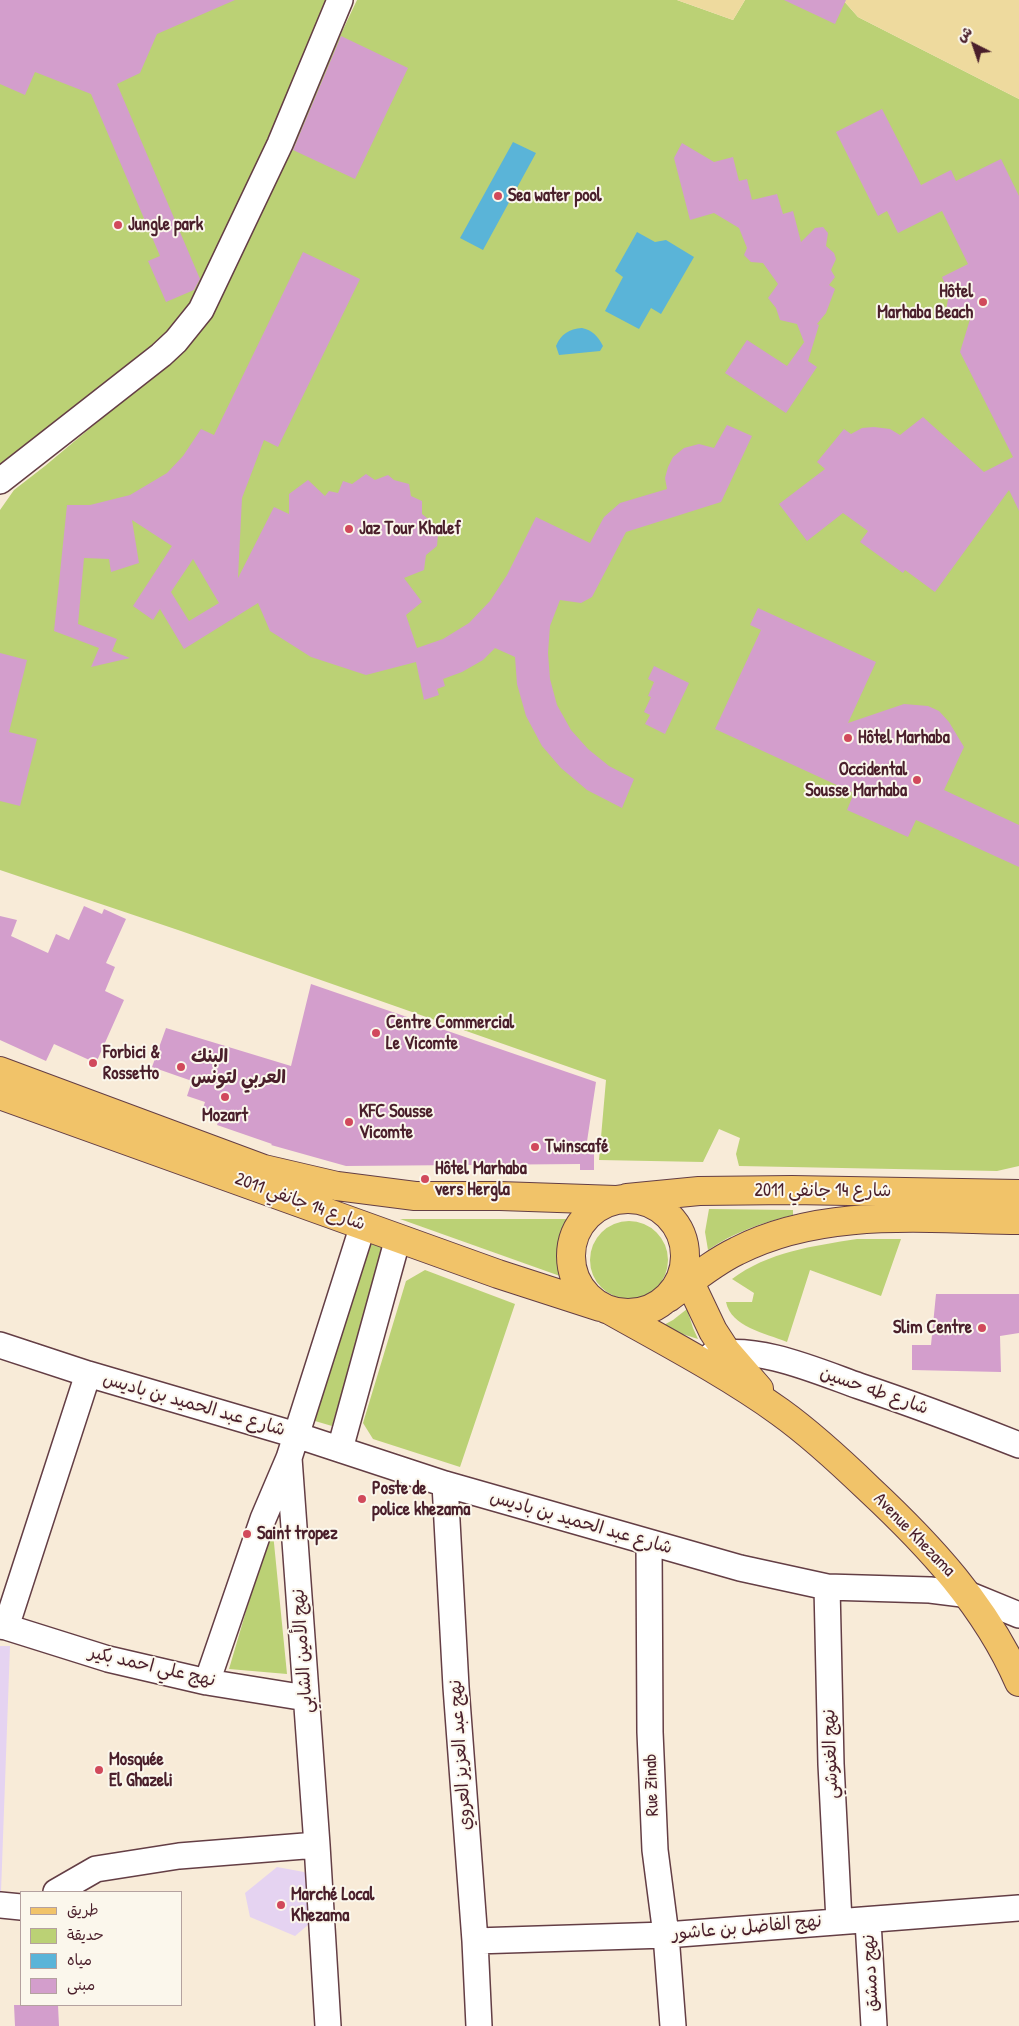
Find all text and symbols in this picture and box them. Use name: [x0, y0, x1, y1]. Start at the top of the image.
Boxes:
north arrow: [949, 20, 999, 70]
text: ش: [952, 21, 976, 46]
place label: Sea water pool: [508, 185, 601, 207]
marker: Sea water pool: [492, 190, 504, 202]
place label: Jungle park: [128, 214, 203, 236]
marker: Jungle park: [112, 219, 124, 231]
place label: Hôtel Marhaba Beach: [877, 281, 973, 324]
marker: Hôtel Marhaba Beach: [977, 296, 989, 308]
place label: Jaz Tour Khalef: [359, 518, 461, 540]
marker: Jaz Tour Khalef: [343, 523, 355, 535]
place label: Hôtel Marhaba: [858, 727, 950, 749]
marker: Hôtel Marhaba: [842, 732, 854, 744]
place label: Occidental Sousse Marhaba: [805, 759, 907, 802]
marker: Occidental Sousse Marhaba: [911, 774, 923, 786]
place label: Centre Commercial Le Vicomte: [386, 1012, 514, 1054]
marker: Centre Commercial Le Vicomte: [370, 1027, 382, 1039]
place label: Forbici & Rossetto: [103, 1042, 160, 1084]
place label: البنك العربي لتونس: [191, 1046, 286, 1088]
marker: Forbici & Rossetto: [87, 1057, 99, 1069]
marker: البنك العربي لتونس: [175, 1061, 187, 1073]
marker: Mozart: [219, 1091, 231, 1103]
place label: KFC Sousse Vicomte: [359, 1101, 433, 1144]
place label: Mozart: [202, 1105, 248, 1127]
marker: KFC Sousse Vicomte: [343, 1116, 355, 1128]
place label: Twinscafé: [545, 1136, 609, 1158]
marker: Twinscafé: [529, 1141, 541, 1153]
place label: Hôtel Marhaba vers Hergla: [435, 1158, 527, 1200]
street label: شارع 14 جانفي 2011: [232, 1168, 368, 1236]
marker: Hôtel Marhaba vers Hergla: [419, 1173, 431, 1185]
street label: شارع 14 جانفي 2011: [755, 1180, 891, 1202]
place label: Slim Centre: [893, 1317, 972, 1339]
marker: Slim Centre: [976, 1322, 988, 1334]
street label: شارع طه حسين: [817, 1362, 931, 1420]
street label: شارع عبد الحميد بن باديس: [100, 1369, 288, 1441]
place label: Poste de police khezama: [372, 1478, 470, 1520]
street label: شارع عبد الحميد بن باديس: [487, 1487, 675, 1559]
street label: Avenue Khezama: [869, 1489, 959, 1581]
marker: Poste de police khezama: [356, 1493, 368, 1505]
place label: Saint tropez: [257, 1523, 338, 1545]
marker: Saint tropez: [241, 1528, 253, 1540]
street label: نهج الأمين الشابي: [288, 1588, 318, 1714]
street label: نهج علي احمد بكير: [86, 1642, 218, 1692]
street label: نهج عبد العزيز العروي: [445, 1679, 477, 1831]
street label: نهج الغنوشي: [819, 1709, 843, 1799]
place label: Mosquée El Ghazeli: [109, 1749, 173, 1792]
street label: Rue Zinab: [640, 1753, 664, 1817]
marker: Mosquée El Ghazeli: [93, 1764, 105, 1776]
place label: Marché Local Khezama: [291, 1884, 374, 1926]
legend: [20, 1891, 182, 2006]
text: طريق: [67, 1899, 99, 1920]
marker: Marché Local Khezama: [275, 1899, 287, 1911]
street label: نهج الفاضل بن عاشور: [671, 1911, 823, 1945]
text: حديقة: [67, 1924, 104, 1945]
street label: نهج دمشق: [858, 1934, 884, 2012]
text: مياه: [67, 1949, 92, 1970]
text: مبنى: [67, 1974, 95, 1995]

